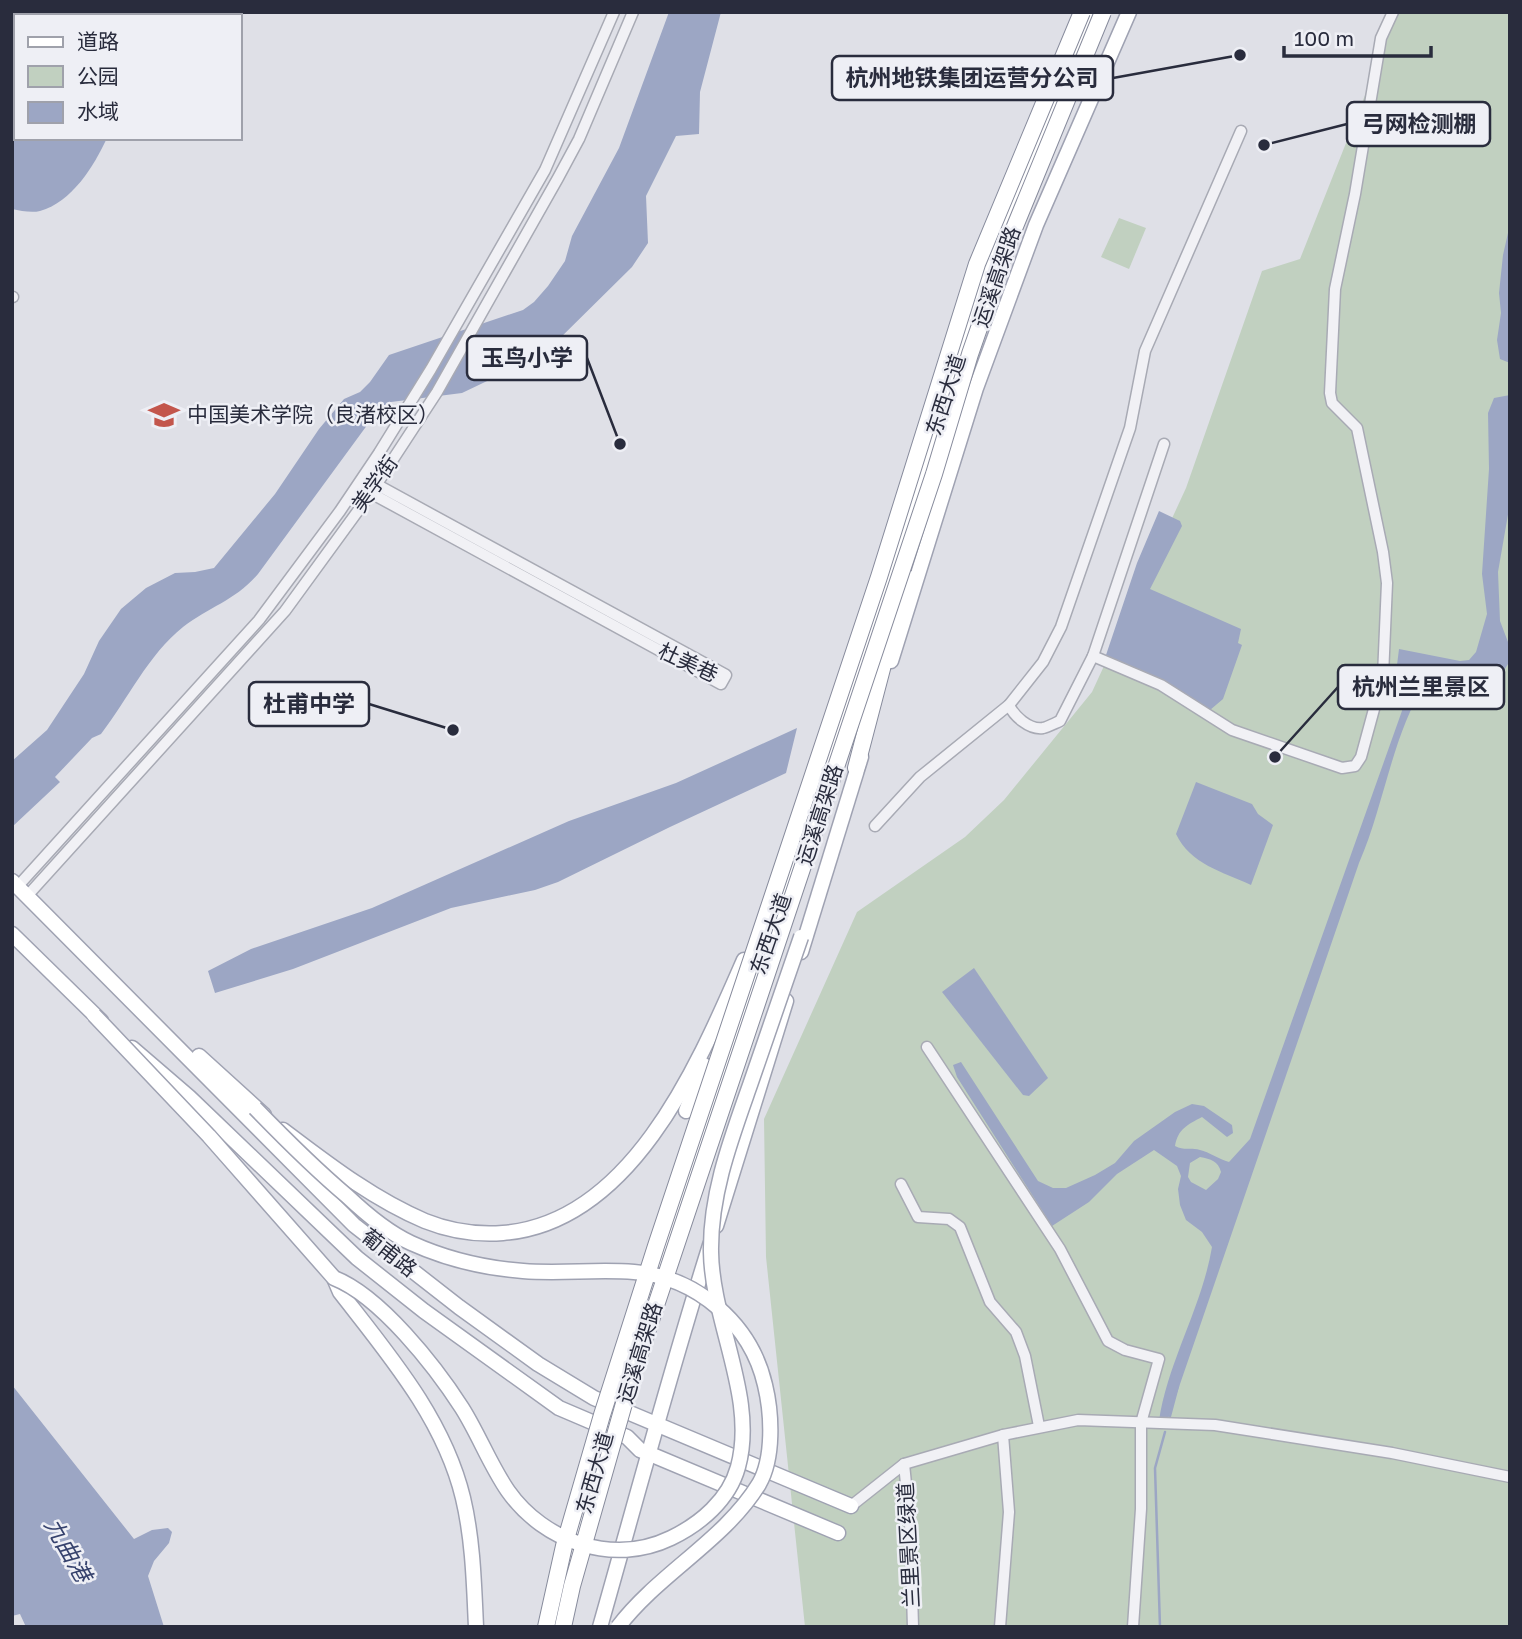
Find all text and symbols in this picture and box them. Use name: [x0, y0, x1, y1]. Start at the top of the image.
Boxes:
legend: [14, 14, 242, 140]
scale bar: [1284, 14, 1431, 58]
text: 100 m: [1294, 25, 1354, 51]
text: 道路: [77, 28, 119, 54]
callout: 杭州地铁集团运营分公司: [832, 56, 1113, 100]
text: 公园: [77, 63, 119, 89]
text: 杭州地铁集团运营分公司: [846, 63, 1099, 91]
text: 水域: [77, 98, 119, 124]
callout: 弓网检测棚: [1347, 102, 1490, 146]
text: 弓网检测棚: [1362, 109, 1477, 137]
street label: 运溪高架路: [967, 223, 1025, 331]
callout: 玉鸟小学: [467, 336, 587, 380]
text: 玉鸟小学: [481, 343, 573, 371]
street label: 东西大道: [920, 351, 970, 439]
school or university icon: 中国美术学院（良渚校区）: [147, 398, 181, 432]
place label: 中国美术学院（良渚校区）: [187, 401, 439, 427]
street label: 美学街: [345, 450, 403, 517]
street label: 杜美巷: [654, 637, 722, 687]
callout: 杭州兰里景区: [1338, 665, 1504, 709]
text: 杭州兰里景区: [1352, 672, 1490, 700]
callout: 杜甫中学: [249, 682, 369, 726]
text: 杜甫中学: [263, 689, 355, 717]
street label: 运溪高架路: [790, 761, 848, 869]
street label: 东西大道: [744, 890, 796, 978]
street label: 葡甫路: [357, 1223, 422, 1282]
street label: 运溪高架路: [611, 1299, 667, 1407]
street label: 东西大道: [570, 1429, 618, 1517]
street label: 兰里景区绿道: [892, 1481, 924, 1609]
water label: 九曲港: [39, 1513, 100, 1589]

